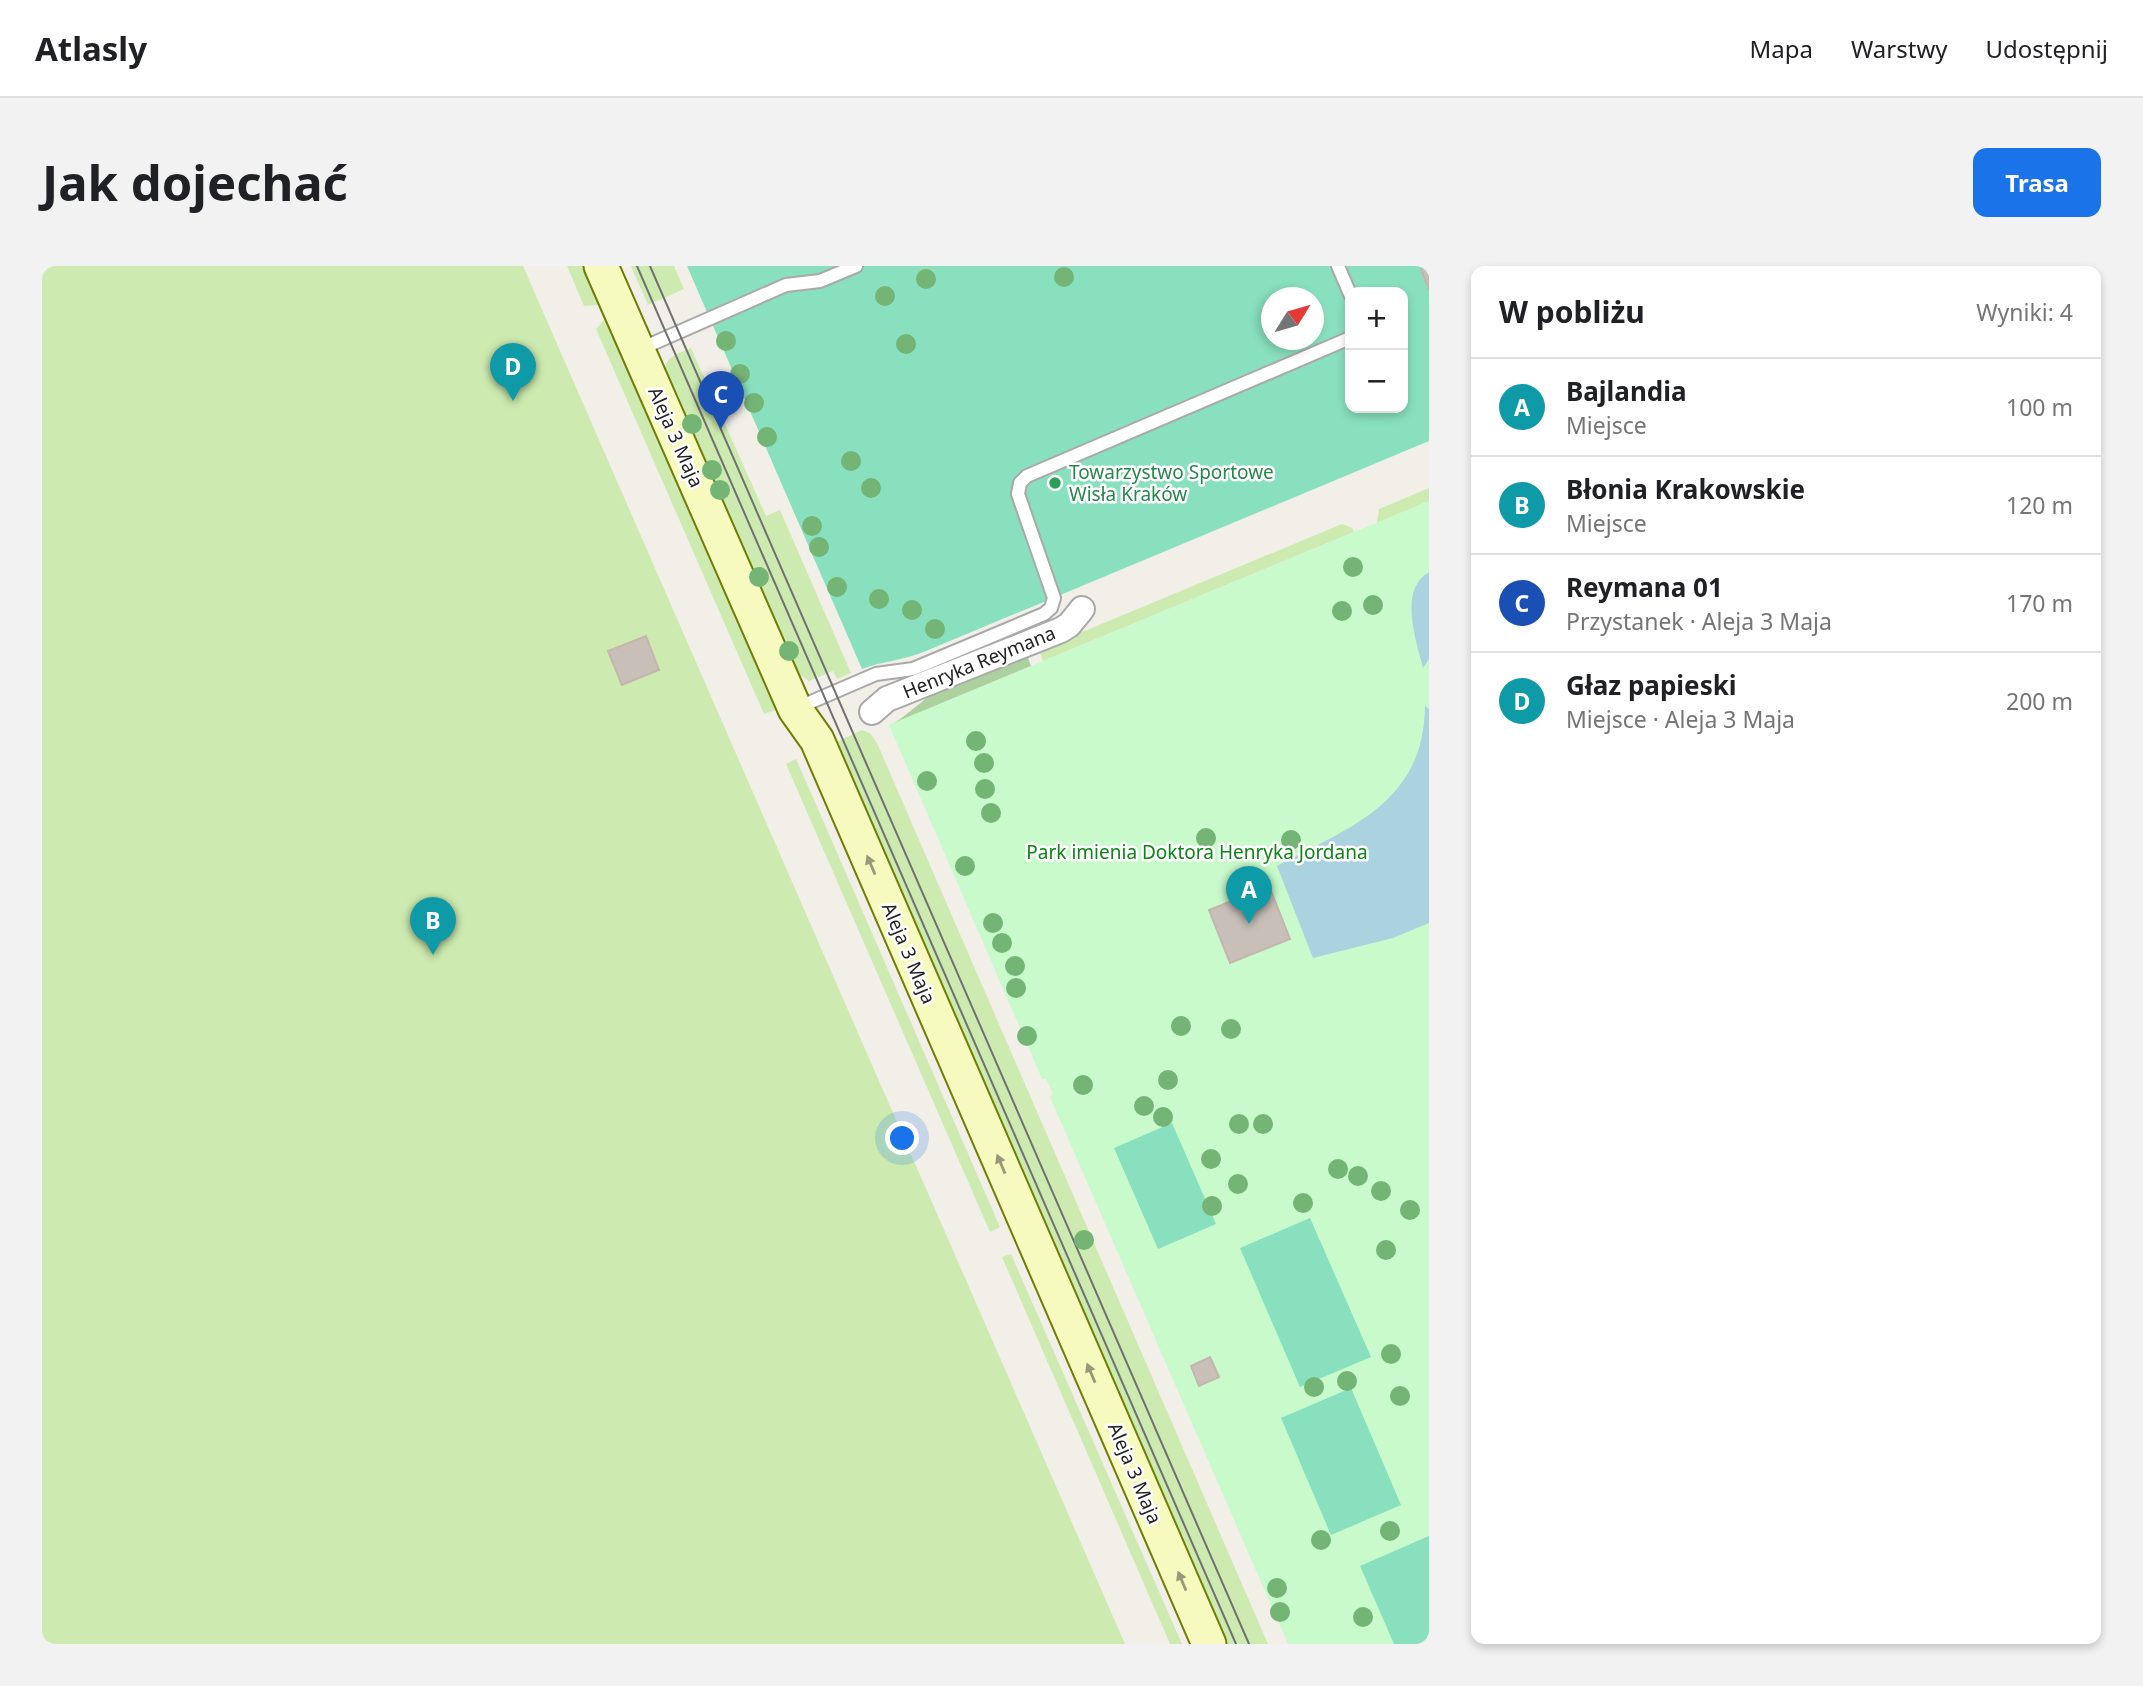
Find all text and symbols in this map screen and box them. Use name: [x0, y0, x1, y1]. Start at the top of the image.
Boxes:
text: Atlasly: [35, 26, 147, 71]
text: Mapa: [1750, 32, 1813, 65]
text: Warstwy: [1851, 32, 1948, 65]
text: Udostępnij: [1986, 32, 2108, 65]
button: Trasa: [1973, 148, 2101, 217]
text: Jak dojechać: [42, 149, 348, 215]
north arrow: [1261, 287, 1324, 350]
map controls: [1345, 287, 1408, 413]
button: +: [1345, 287, 1408, 350]
text: W pobliżu: [1499, 291, 1645, 332]
text: Wyniki: 4: [1976, 296, 2073, 328]
pin: D: [490, 343, 536, 401]
button: −: [1345, 350, 1408, 413]
pin: C: [698, 371, 744, 429]
text: Bajlandia: [1566, 373, 1687, 409]
street label: Aleja 3 Maja: [642, 383, 710, 491]
text: A: [1514, 391, 1530, 423]
text: 100 m: [2006, 391, 2073, 423]
text: Miejsce: [1566, 409, 1647, 441]
place label: Towarzystwo Sportowe Wisła Kraków: [1069, 459, 1274, 507]
text: Błonia Krakowskie: [1566, 471, 1805, 507]
marker: Towarzystwo Sportowe Wisła Kraków: [1047, 475, 1063, 491]
text: B: [1514, 489, 1530, 521]
text: 120 m: [2006, 489, 2073, 521]
text: Miejsce: [1566, 507, 1647, 539]
text: Reymana 01: [1566, 569, 1723, 605]
text: C: [1515, 587, 1529, 619]
text: 170 m: [2006, 587, 2073, 619]
text: Przystanek · Aleja 3 Maja: [1566, 605, 1832, 637]
street label: Henryka Reymana: [899, 620, 1059, 704]
text: Głaz papieski: [1566, 667, 1737, 703]
text: D: [1514, 685, 1530, 717]
text: 200 m: [2006, 685, 2073, 717]
text: Miejsce · Aleja 3 Maja: [1566, 703, 1795, 735]
park label: Park imienia Doktora Henryka Jordana: [1026, 839, 1368, 865]
one-way arrow: [865, 855, 877, 875]
pin: A: [1226, 866, 1272, 924]
pin: B: [410, 897, 456, 955]
street label: Aleja 3 Maja: [876, 898, 942, 1008]
your location: [885, 1121, 919, 1155]
one-way arrow: [995, 1154, 1007, 1174]
one-way arrow: [1085, 1362, 1096, 1383]
street label: Aleja 3 Maja: [1102, 1418, 1168, 1528]
one-way arrow: [1176, 1571, 1187, 1592]

